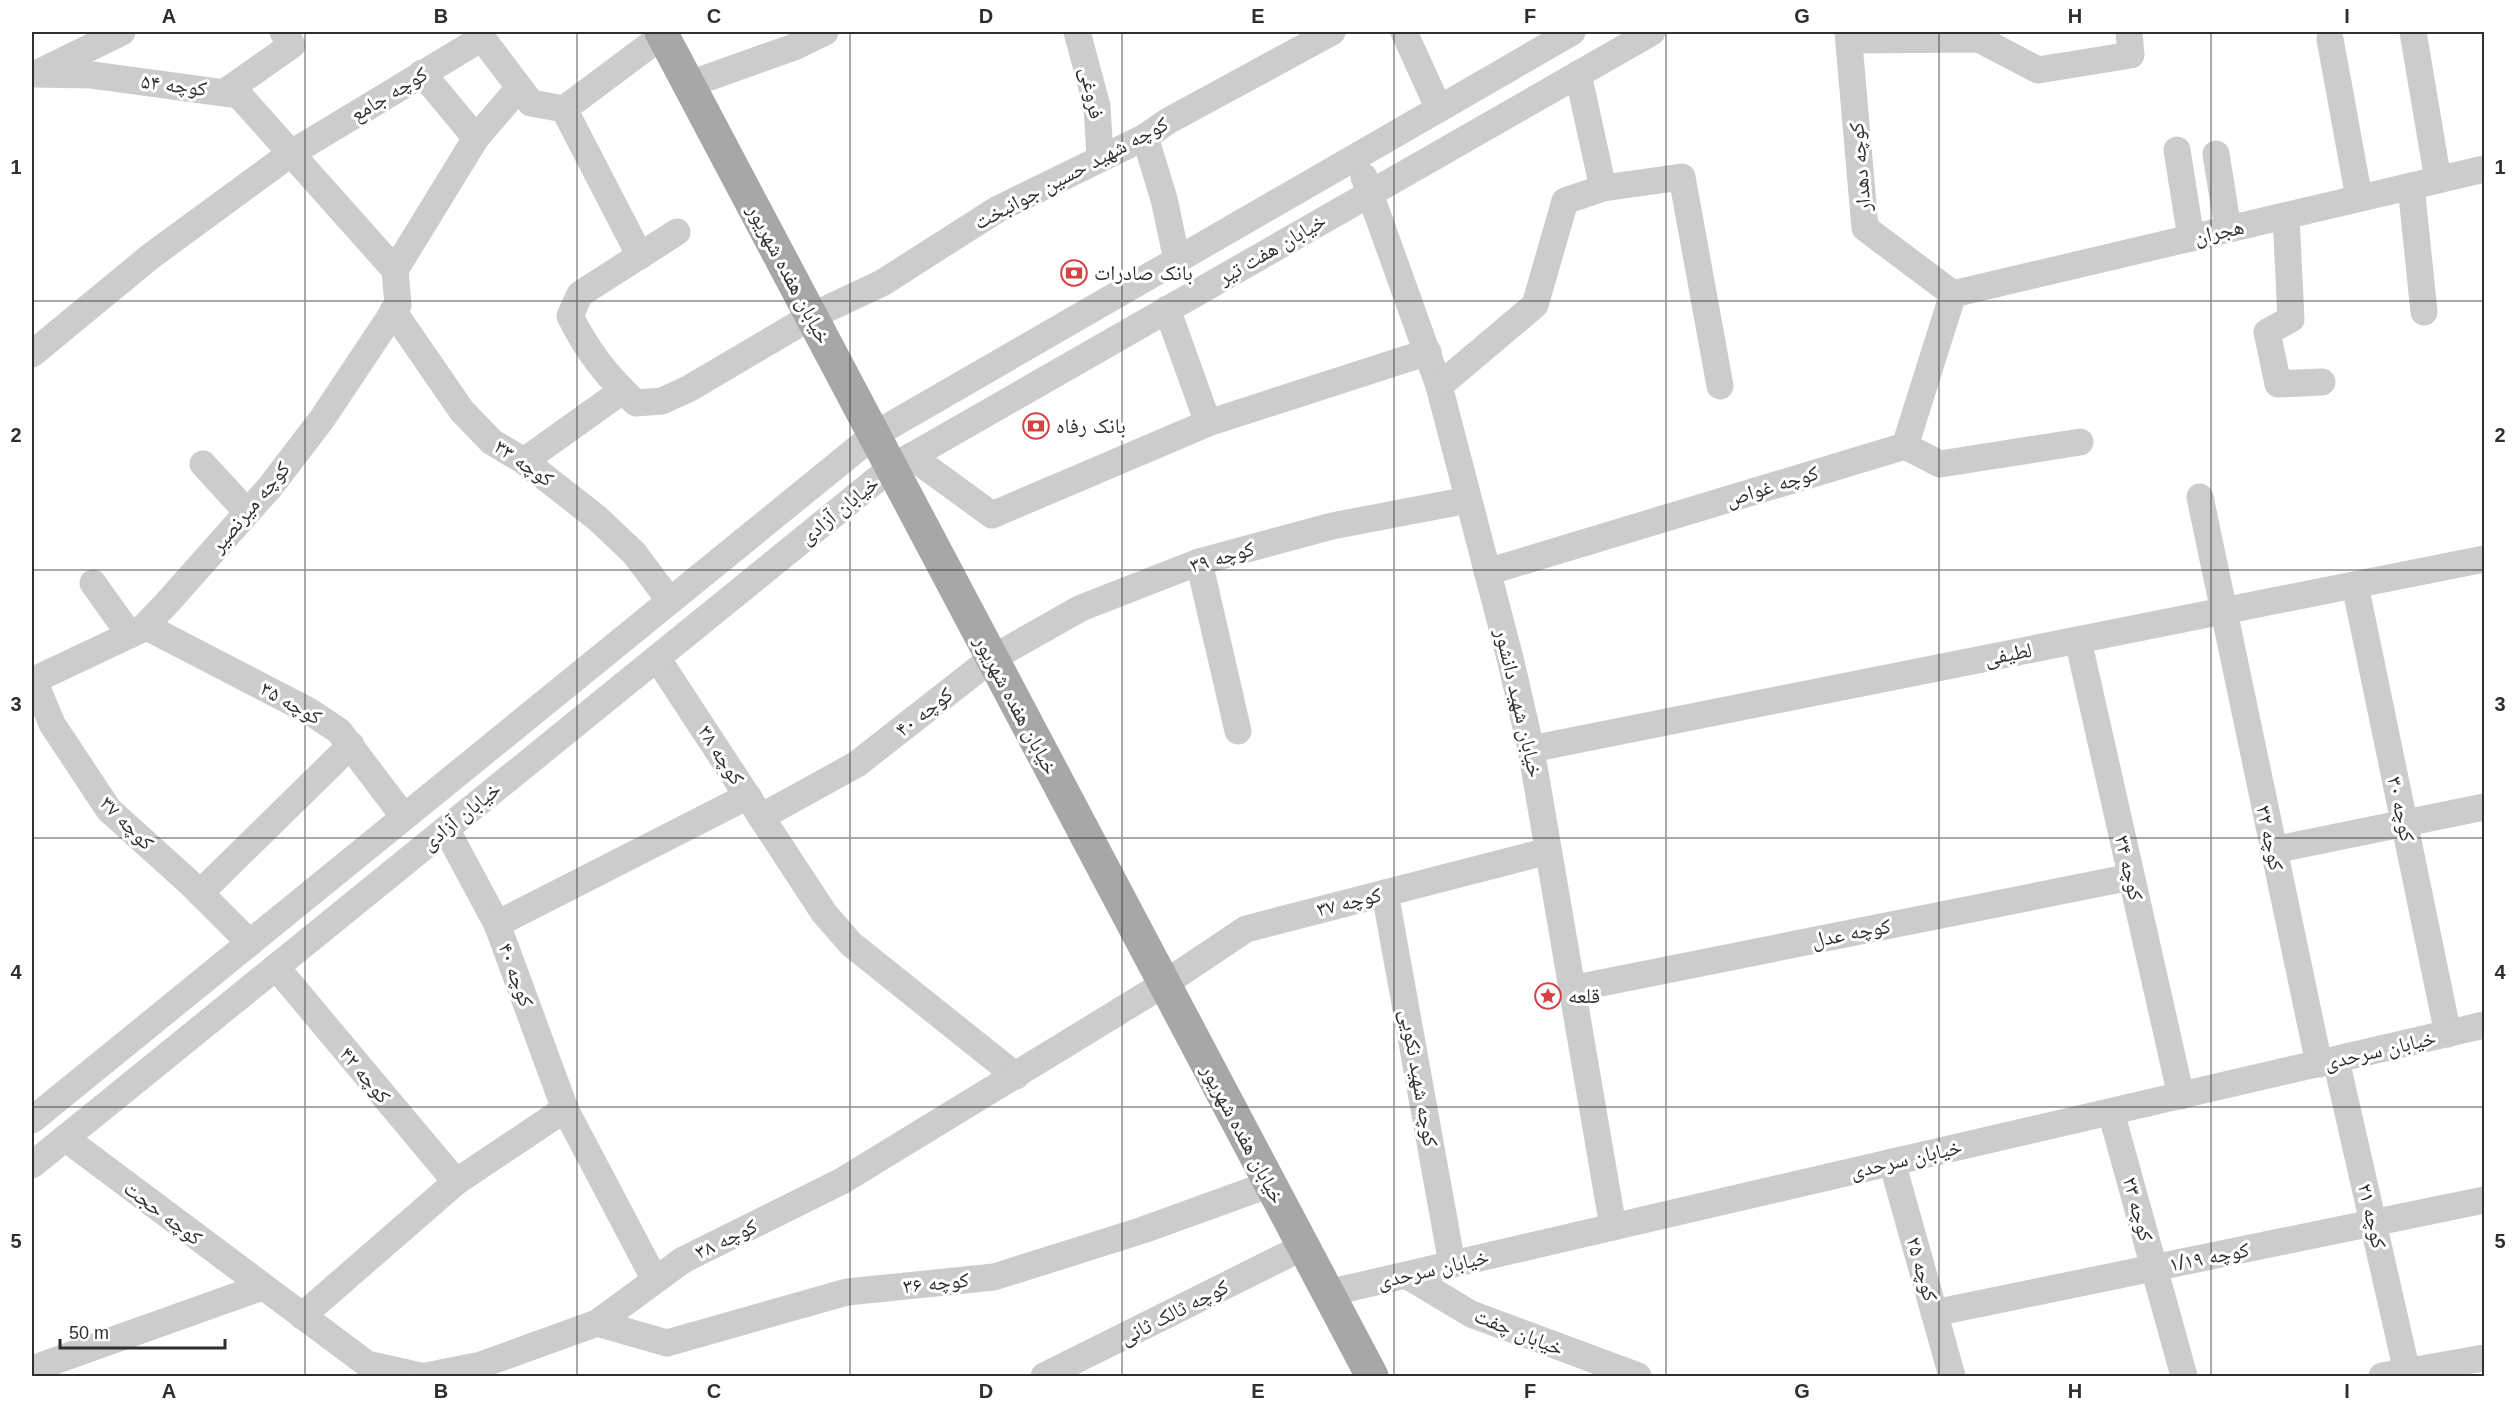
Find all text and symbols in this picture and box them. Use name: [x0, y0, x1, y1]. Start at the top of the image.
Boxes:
text: A: [162, 5, 176, 27]
text: B: [434, 5, 448, 27]
text: C: [707, 5, 721, 27]
text: D: [979, 5, 993, 27]
text: E: [1251, 5, 1265, 27]
text: F: [1524, 5, 1536, 27]
text: G: [1794, 5, 1810, 27]
text: H: [2068, 5, 2082, 27]
text: I: [2344, 5, 2350, 27]
street label: کوچه جامع: [346, 62, 433, 127]
street label: فروغی: [1074, 65, 1109, 121]
street label: کوچه ۵۴: [140, 69, 209, 101]
street label: کوچه شهید حسین جوانبخت: [970, 111, 1173, 235]
street label: کوچه دهدار: [1844, 121, 1876, 214]
text: 1: [10, 156, 22, 178]
text: 1: [2494, 156, 2506, 178]
street label: خیابان هفده شهریور: [742, 199, 836, 348]
street label: خیابان هفت تیر: [1213, 208, 1330, 290]
street label: هجران: [2192, 215, 2246, 249]
bank icon: بانک صادرات: [1059, 258, 1089, 288]
place label: بانک صادرات: [1094, 261, 1193, 285]
bank icon: بانک رفاه: [1021, 411, 1051, 441]
place label: بانک رفاه: [1056, 414, 1126, 438]
text: 2: [10, 424, 22, 446]
text: 2: [2494, 424, 2506, 446]
street label: کوچه ۳۳: [490, 435, 558, 491]
street label: کوچه میرنصیر: [204, 457, 295, 558]
street label: کوچه غواص: [1723, 460, 1822, 512]
street label: خیابان آزادی: [794, 471, 884, 549]
street label: کوچه ۳۹: [1187, 536, 1257, 577]
street label: خیابان شهید دانشور: [1490, 625, 1548, 780]
street label: خیابان هفده شهریور: [969, 630, 1063, 779]
street label: لطیفی: [1982, 638, 2034, 671]
street label: کوچه ۳۵: [256, 676, 326, 729]
street label: کوچه ۴۰: [891, 682, 957, 742]
text: 3: [10, 693, 22, 715]
text: 3: [2494, 693, 2506, 715]
street label: کوچه ۳۸: [693, 721, 749, 789]
street label: کوچه ۳۰: [2383, 774, 2420, 844]
street label: خیابان آزادی: [416, 777, 506, 855]
street label: کوچه ۳۷: [95, 791, 159, 855]
street label: کوچه ۳۲: [2252, 803, 2289, 873]
street label: کوچه ۳۴: [2110, 833, 2148, 903]
street label: کوچه ۳۷: [1314, 882, 1384, 921]
street label: کوچه عدل: [1809, 914, 1893, 952]
street label: کوچه ۴۰: [494, 940, 539, 1010]
text: 4: [10, 961, 22, 983]
text: 4: [2494, 961, 2506, 983]
place icon: قلعه: [1533, 981, 1563, 1011]
place label: قلعه: [1568, 984, 1600, 1007]
street label: کوچه شهید نکویی: [1394, 1007, 1443, 1149]
street label: خیابان سرحدی: [2322, 1025, 2438, 1075]
street label: کوچه ۴۲: [335, 1042, 396, 1108]
street label: خیابان هفده شهریور: [1196, 1059, 1290, 1208]
street label: خیابان سرحدی: [1848, 1134, 1964, 1184]
street label: کوچه ۲۳: [2118, 1174, 2158, 1244]
street label: کوچه حجت: [119, 1176, 207, 1250]
street label: کوچه ۲۱: [2353, 1181, 2391, 1251]
street label: کوچه ۳۸: [691, 1214, 761, 1264]
text: 5: [10, 1230, 22, 1252]
text: 5: [2494, 1230, 2506, 1252]
street label: کوچه ۲۵: [1902, 1234, 1943, 1304]
street label: کوچه ۱/۱۹: [2167, 1237, 2251, 1276]
street label: خیابان سرحدی: [1375, 1244, 1491, 1294]
street label: کوچه ۳۶: [902, 1268, 970, 1298]
street label: کوچه ثالک ثانی: [1116, 1274, 1233, 1351]
street label: خیابان چفت: [1471, 1303, 1567, 1361]
scale bar: [60, 1312, 225, 1350]
text: 50 m: [69, 1323, 109, 1343]
text: A: [162, 1380, 176, 1402]
text: B: [434, 1380, 448, 1402]
text: C: [707, 1380, 721, 1402]
text: D: [979, 1380, 993, 1402]
text: E: [1251, 1380, 1265, 1402]
text: F: [1524, 1380, 1536, 1402]
text: G: [1794, 1380, 1810, 1402]
text: H: [2068, 1380, 2082, 1402]
text: I: [2344, 1380, 2350, 1402]

